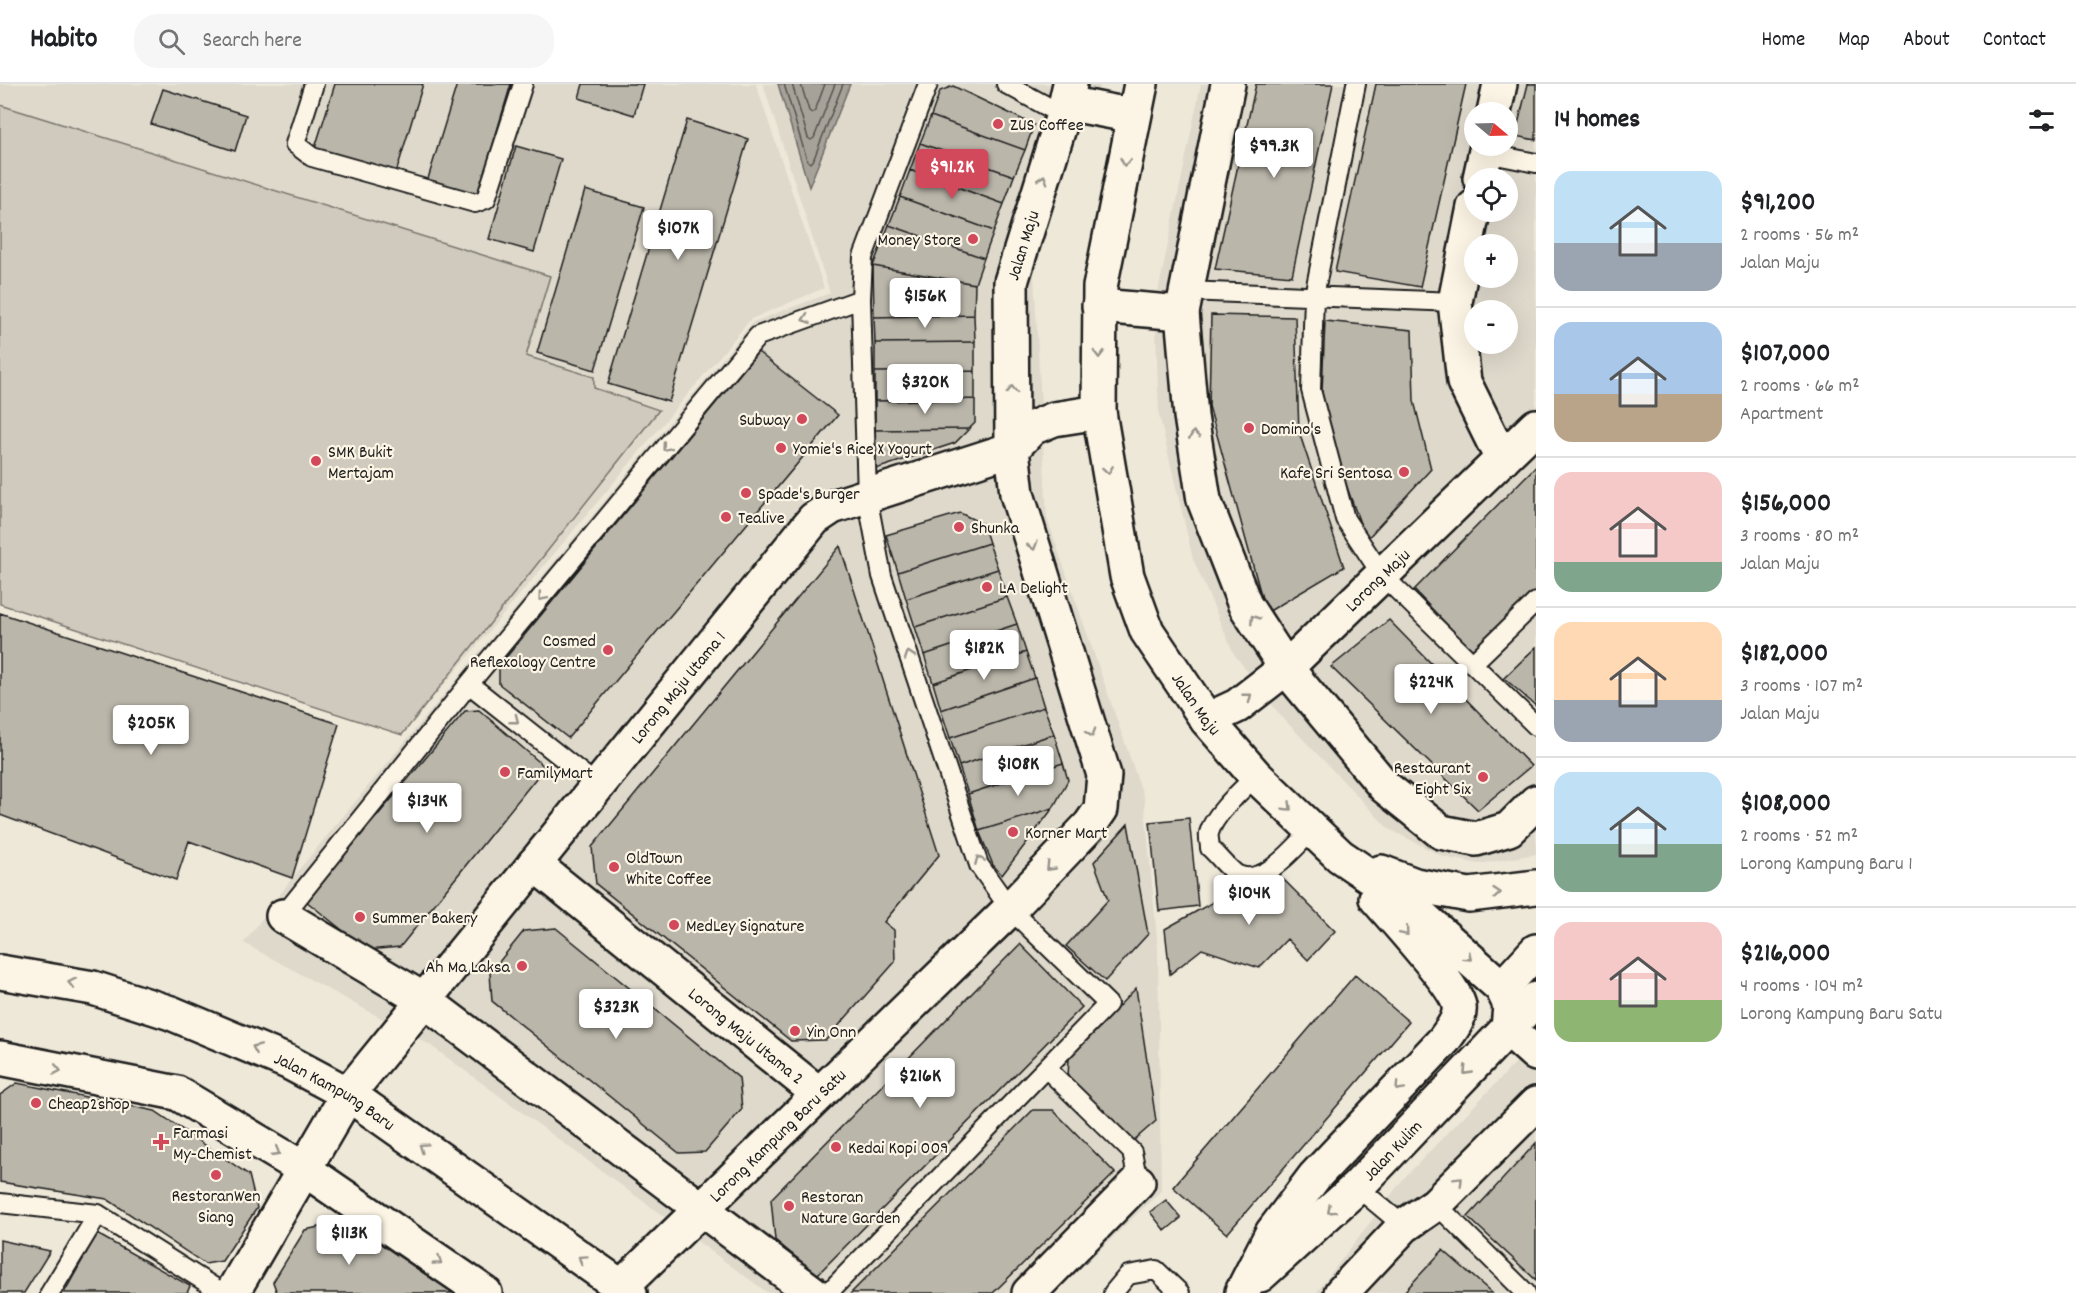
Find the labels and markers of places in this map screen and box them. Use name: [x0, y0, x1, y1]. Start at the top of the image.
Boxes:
place label: ZUS Coffee: [1010, 114, 1084, 139]
marker: ZUS Coffee: [991, 117, 1005, 131]
pin: $99.3K: [1225, 128, 1323, 179]
pin: $91.2K: [903, 149, 1001, 200]
pin: $107K: [636, 210, 720, 261]
place label: Money Store: [878, 229, 961, 254]
marker: Money Store: [966, 232, 980, 246]
pin: $156K: [883, 278, 967, 329]
pin: $320K: [883, 364, 967, 415]
place label: Subway: [739, 409, 791, 434]
marker: Subway: [795, 412, 809, 426]
place label: Domino's: [1261, 418, 1321, 443]
marker: Domino's: [1242, 421, 1256, 435]
place label: Yomie's Rice X Yogurt: [793, 438, 932, 463]
place label: SMK Bukit Mertajam: [328, 441, 394, 487]
marker: Yomie's Rice X Yogurt: [774, 441, 788, 455]
marker: SMK Bukit Mertajam: [309, 454, 323, 468]
place label: Kafe Sri Sentosa: [1280, 462, 1393, 487]
marker: Kafe Sri Sentosa: [1397, 465, 1411, 479]
place label: Spade's Burger: [758, 483, 860, 508]
marker: Spade's Burger: [739, 486, 753, 500]
place label: Tealive: [738, 507, 785, 532]
marker: Tealive: [719, 510, 733, 524]
place label: Shunka: [971, 517, 1020, 542]
marker: Shunka: [952, 520, 966, 534]
place label: LA Delight: [999, 577, 1068, 602]
marker: LA Delight: [980, 580, 994, 594]
place label: Cosmed Reflexology Centre: [470, 630, 596, 676]
pin: $182K: [942, 630, 1026, 681]
marker: Cosmed Reflexology Centre: [601, 643, 615, 657]
pin: $224K: [1389, 664, 1473, 715]
pin: $205K: [109, 705, 193, 756]
pin: $108K: [976, 746, 1060, 797]
place label: Restaurant Eight Six: [1394, 757, 1471, 803]
place label: FamilyMart: [517, 762, 593, 787]
marker: FamilyMart: [498, 765, 512, 779]
marker: Restaurant Eight Six: [1476, 770, 1490, 784]
pin: $134K: [385, 783, 469, 834]
place label: Korner Mart: [1025, 822, 1108, 847]
marker: Korner Mart: [1006, 825, 1020, 839]
place label: OldTown White Coffee: [626, 847, 712, 893]
marker: OldTown White Coffee: [607, 860, 621, 874]
pin: $104K: [1207, 875, 1291, 926]
place label: Summer Bakery: [372, 907, 478, 932]
marker: Summer Bakery: [353, 910, 367, 924]
place label: MedLey Signature: [686, 915, 805, 940]
marker: MedLey Signature: [667, 918, 681, 932]
place label: Ah Ma Laksa: [425, 956, 511, 981]
marker: Ah Ma Laksa: [515, 959, 529, 973]
pin: $323K: [574, 989, 658, 1040]
place label: Yin Onn: [807, 1021, 856, 1046]
marker: Yin Onn: [788, 1024, 802, 1038]
pin: $216K: [878, 1058, 962, 1109]
place label: Cheap2shop: [48, 1093, 130, 1118]
marker: Cheap2shop: [29, 1096, 43, 1110]
place label: Farmasi My-Chemist: [173, 1122, 252, 1168]
marker: Farmasi My-Chemist: [154, 1135, 168, 1149]
place label: Kedai Kopi 009: [848, 1137, 948, 1162]
marker: Kedai Kopi 009: [829, 1140, 843, 1154]
marker: RestoranWen Siang: [209, 1168, 223, 1182]
place label: RestoranWen Siang: [172, 1185, 260, 1231]
place label: Restoran Nature Garden: [801, 1186, 900, 1232]
marker: Restoran Nature Garden: [782, 1199, 796, 1213]
pin: $113K: [307, 1215, 391, 1266]

